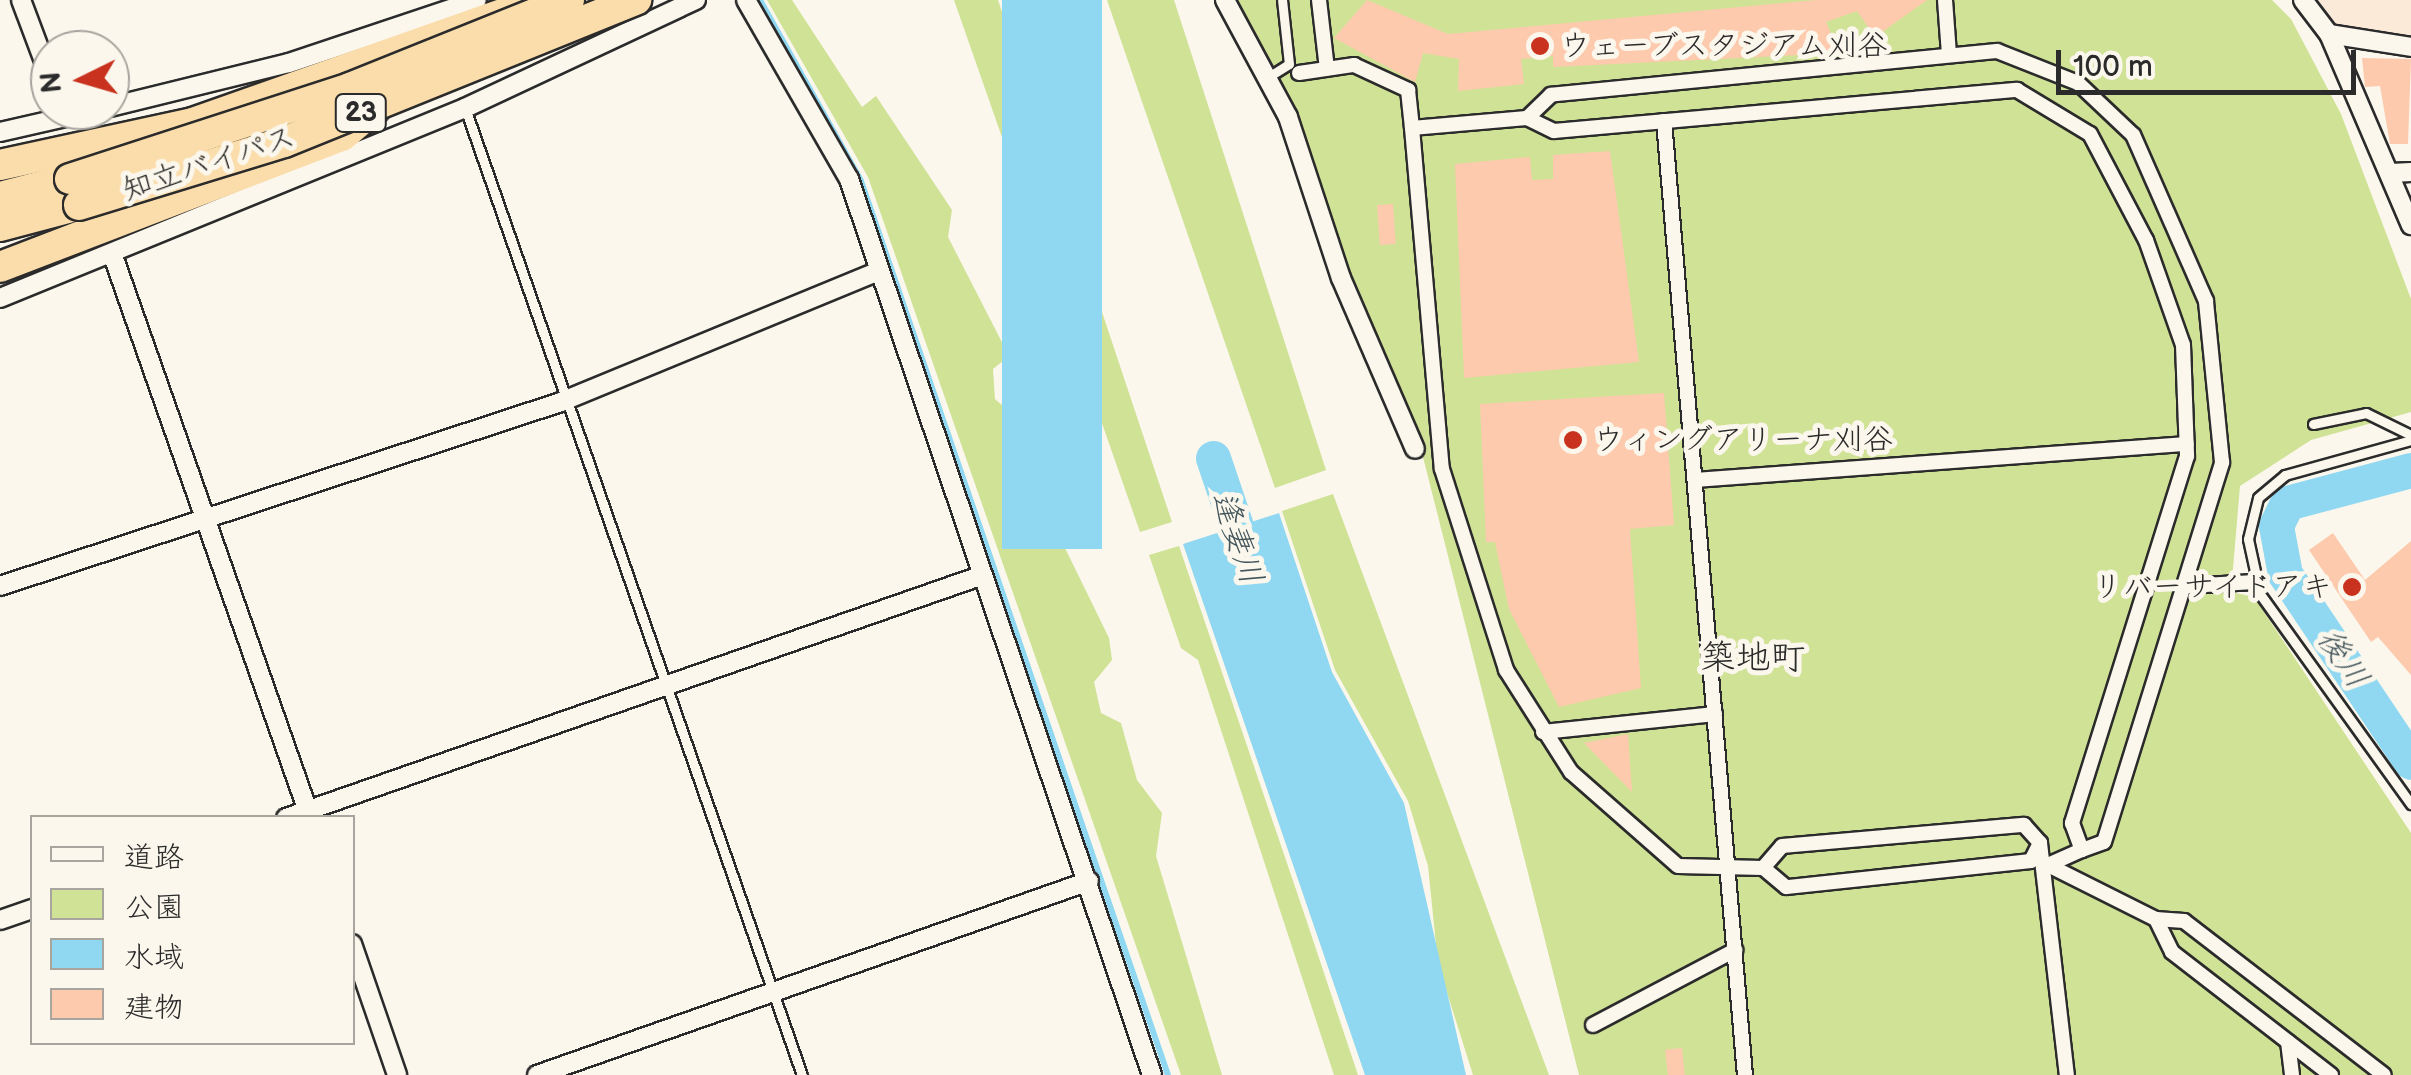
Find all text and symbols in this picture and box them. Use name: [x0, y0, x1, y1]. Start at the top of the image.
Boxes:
place label: ウェーブスタジアム刈谷: [1560, 28, 1890, 64]
north arrow: [30, 30, 130, 130]
scale bar: [2061, 30, 2361, 92]
marker: ウェーブスタジアム刈谷: [1529, 35, 1551, 57]
text: 100 m: [2073, 49, 2153, 85]
text: N: [34, 71, 69, 94]
road number: 23: [334, 90, 388, 136]
street label: 知立バイパス: [118, 119, 300, 209]
place label: ウィングアリーナ刈谷: [1593, 422, 1893, 458]
marker: ウィングアリーナ刈谷: [1562, 429, 1584, 451]
water label: 逢妻川: [1202, 486, 1270, 590]
place label: リバーサイドアキ: [2092, 569, 2332, 605]
marker: リバーサイドアキ: [2341, 576, 2363, 598]
water label: 後川: [2308, 622, 2376, 696]
district label: 築地町: [1701, 638, 1805, 680]
legend: [30, 815, 355, 1045]
text: 道路: [124, 840, 184, 876]
text: 公園: [124, 890, 184, 926]
text: 水域: [124, 940, 184, 976]
text: 建物: [124, 990, 184, 1026]

